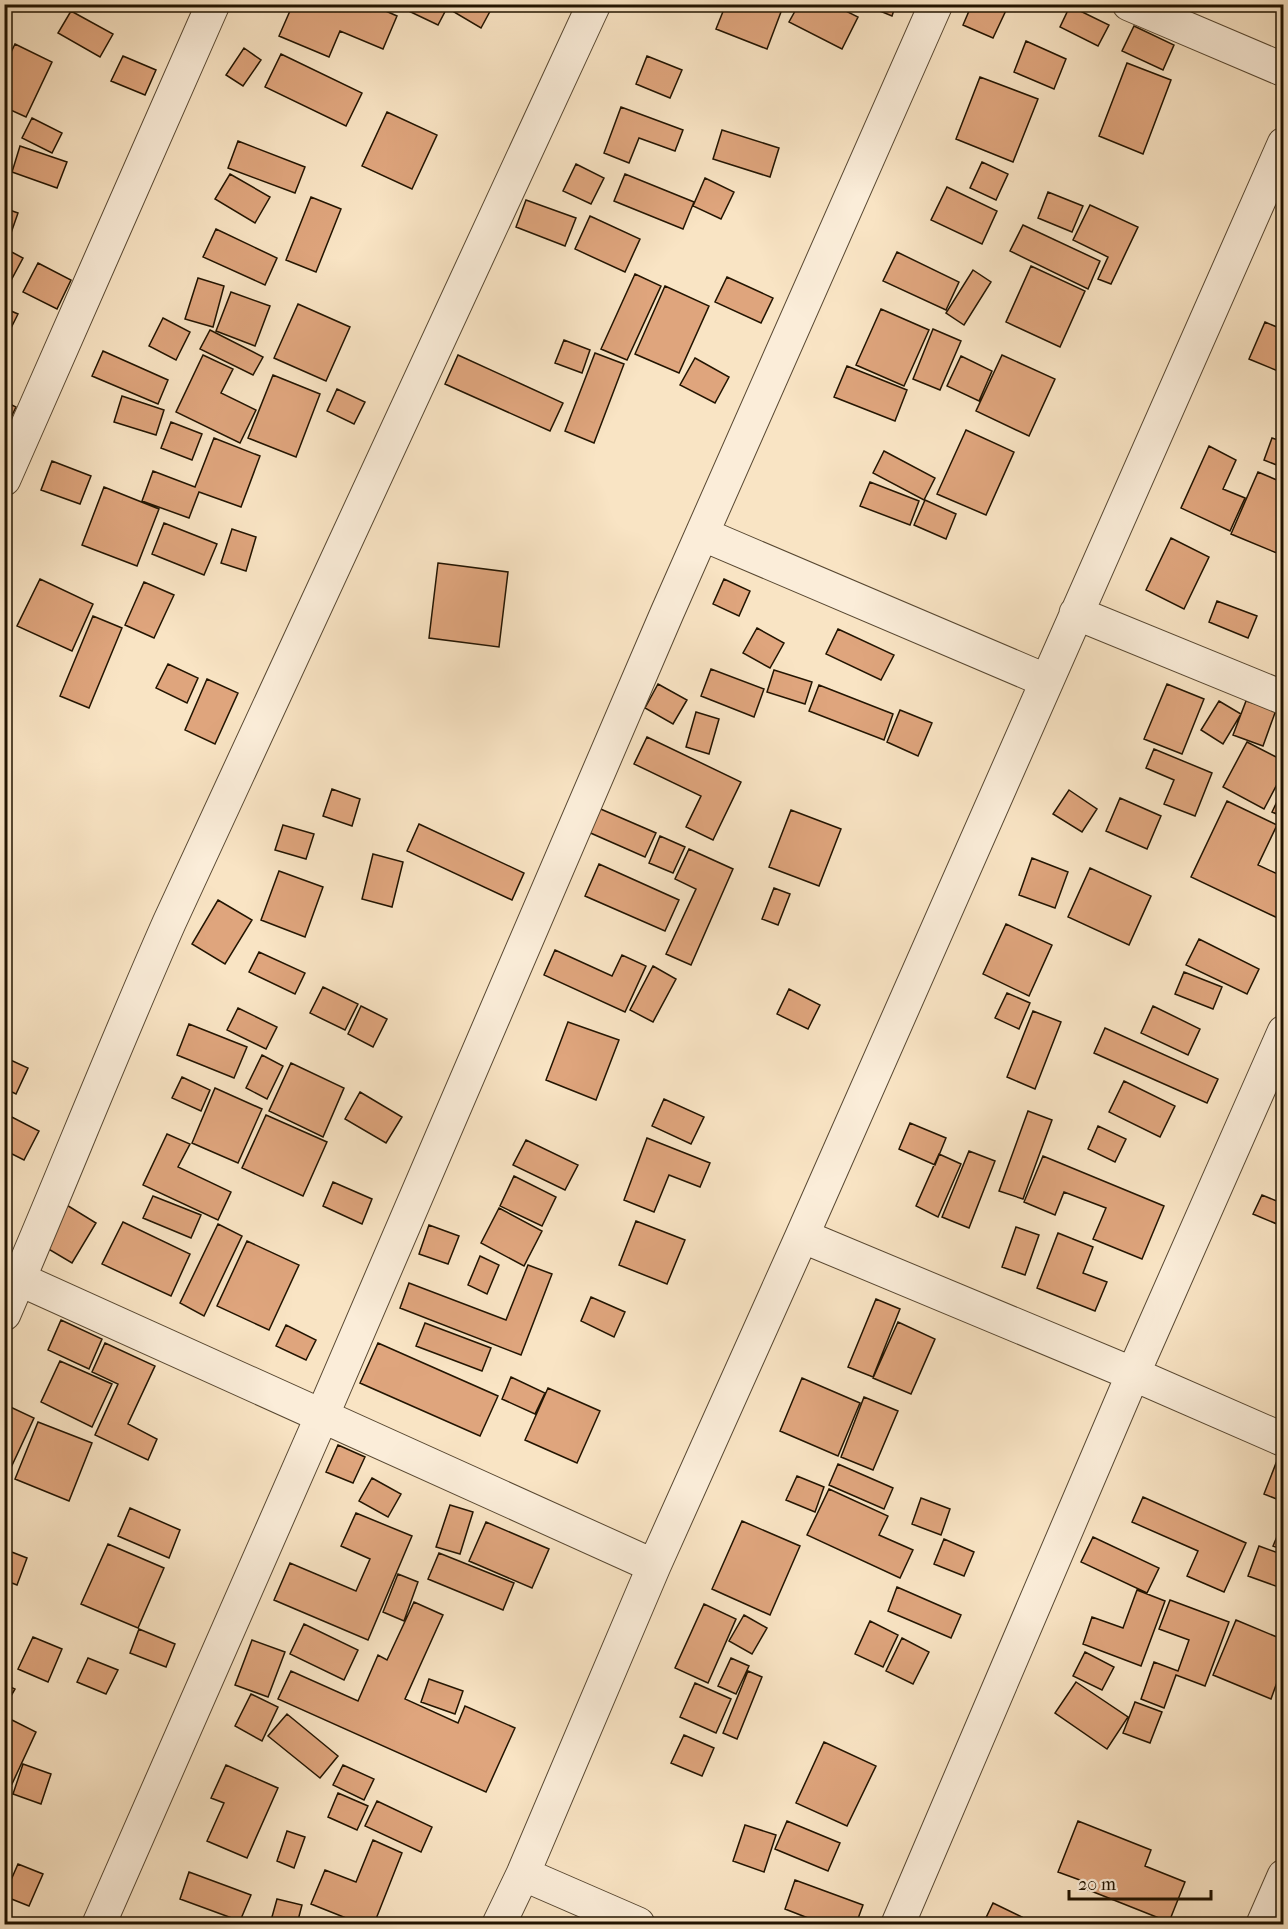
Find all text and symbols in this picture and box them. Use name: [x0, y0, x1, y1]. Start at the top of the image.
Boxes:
scale bar: [1069, 1863, 1212, 1901]
text: 20 m: [1078, 1874, 1116, 1895]

